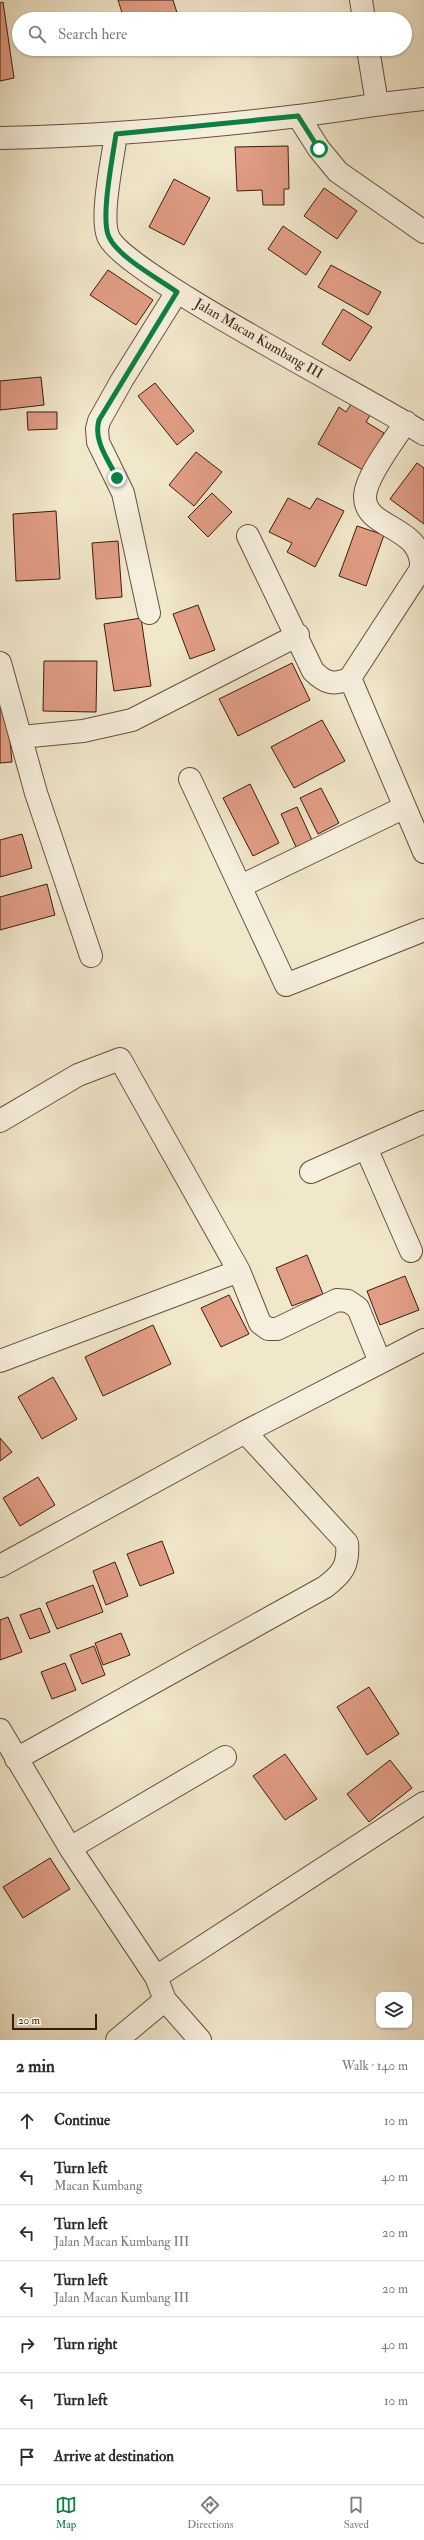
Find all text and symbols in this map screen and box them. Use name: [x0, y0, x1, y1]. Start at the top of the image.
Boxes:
search box: [12, 12, 412, 56]
icon: search: [26, 23, 48, 45]
text: Search here: [58, 25, 127, 44]
route start: [310, 140, 328, 158]
street label: Jalan Macan Kumbang III: [191, 294, 326, 382]
route end: [108, 469, 126, 487]
map controls: [376, 1992, 412, 2028]
button: layers: [376, 1992, 412, 2028]
scale bar: [12, 2012, 97, 2031]
text: 20 m: [18, 2014, 40, 2027]
text: 2 min: [16, 2056, 55, 2077]
text: Walk · 140 m: [342, 2058, 408, 2074]
icon: ahead: [16, 2110, 38, 2132]
text: Continue: [54, 2111, 110, 2130]
text: 10 m: [384, 2113, 408, 2129]
text: Turn left: [54, 2159, 108, 2178]
icon: left: [16, 2166, 38, 2188]
text: 40 m: [382, 2169, 408, 2185]
text: Macan Kumbang: [54, 2178, 142, 2194]
text: Turn left: [54, 2215, 108, 2234]
icon: left: [16, 2222, 38, 2244]
text: 20 m: [382, 2225, 408, 2241]
text: Jalan Macan Kumbang III: [54, 2234, 189, 2250]
text: Turn left: [54, 2271, 108, 2290]
icon: left: [16, 2278, 38, 2300]
text: 20 m: [382, 2281, 408, 2297]
text: Jalan Macan Kumbang III: [54, 2290, 189, 2306]
icon: right: [16, 2334, 38, 2356]
text: Turn right: [54, 2335, 117, 2354]
text: 40 m: [382, 2337, 408, 2353]
icon: left: [16, 2390, 38, 2412]
text: Turn left: [54, 2391, 108, 2410]
text: 10 m: [384, 2393, 408, 2409]
icon: arrive: [16, 2446, 38, 2468]
text: Arrive at destination: [54, 2447, 174, 2466]
tab: Map: [55, 2494, 77, 2531]
tab: Directions: [187, 2494, 234, 2531]
tab: Saved: [344, 2494, 369, 2531]

